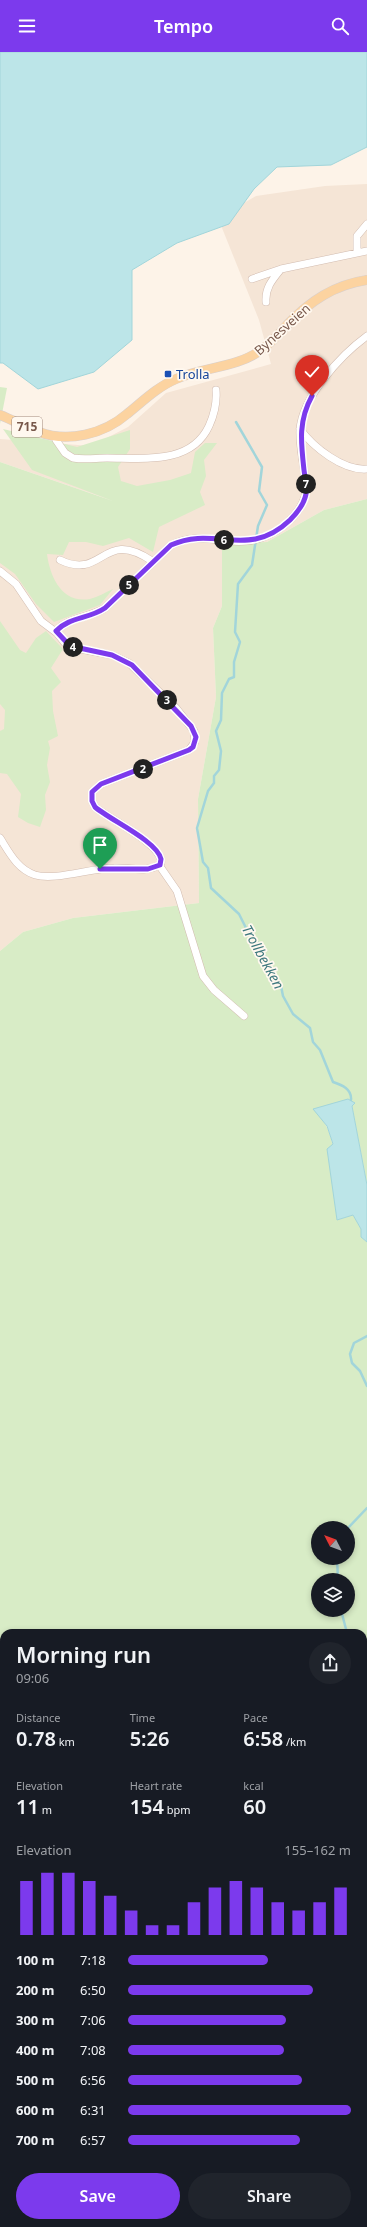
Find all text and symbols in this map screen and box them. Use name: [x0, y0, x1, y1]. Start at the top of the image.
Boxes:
text: Tempo: [154, 14, 213, 38]
icon: menu: [16, 15, 38, 37]
icon: search: [329, 15, 351, 37]
street label: Bynesveien: [250, 299, 314, 359]
pin: [295, 355, 329, 396]
icon: check: [301, 361, 323, 383]
place label: Trolla: [176, 365, 210, 383]
marker: Trolla: [163, 369, 173, 379]
road number: 715: [12, 417, 42, 437]
pin: 7: [296, 474, 316, 494]
text: 7: [303, 476, 309, 491]
pin: 6: [214, 530, 234, 550]
text: 6: [221, 532, 227, 547]
pin: 5: [119, 575, 139, 595]
text: 5: [126, 577, 132, 592]
pin: 4: [63, 637, 83, 657]
text: 4: [70, 639, 76, 654]
pin: 3: [157, 690, 177, 710]
text: 3: [164, 692, 170, 707]
pin: 2: [133, 759, 153, 779]
text: 2: [140, 761, 146, 776]
pin: [83, 828, 117, 869]
icon: arrive: [89, 834, 111, 856]
water label: Trollbekken: [238, 921, 289, 992]
north arrow: [311, 1521, 355, 1565]
map controls: [311, 1521, 355, 1617]
button: layers: [311, 1573, 355, 1617]
text: Morning run: [16, 1639, 151, 1669]
button: share: [309, 1642, 351, 1684]
text: 09:06: [16, 1669, 49, 1687]
text: Distance: [16, 1710, 61, 1725]
text: Time: [130, 1710, 155, 1725]
text: Pace: [243, 1710, 268, 1725]
text: 0.78: [16, 1725, 56, 1752]
text: 5:26: [130, 1725, 170, 1752]
text: 6:58: [243, 1725, 283, 1752]
text: km: [56, 1734, 75, 1749]
text: /km: [283, 1734, 306, 1749]
text: Elevation: [16, 1778, 63, 1793]
text: Heart rate: [130, 1778, 182, 1793]
text: kcal: [243, 1778, 264, 1793]
text: 11: [16, 1793, 39, 1820]
text: 154: [130, 1793, 164, 1820]
text: 60: [243, 1793, 266, 1820]
text: m: [39, 1802, 52, 1817]
text: bpm: [164, 1802, 191, 1817]
text: Elevation: [16, 1841, 72, 1859]
text: 155–162 m: [284, 1841, 351, 1859]
text: 100 m: [16, 1951, 54, 1969]
text: 7:18: [80, 1951, 106, 1969]
text: 200 m: [16, 1981, 54, 1999]
text: 6:50: [80, 1981, 106, 1999]
text: 300 m: [16, 2011, 54, 2029]
text: 7:06: [80, 2011, 106, 2029]
text: 400 m: [16, 2041, 54, 2059]
text: 7:08: [80, 2041, 106, 2059]
text: 500 m: [16, 2071, 54, 2089]
text: 6:56: [80, 2071, 106, 2089]
text: 600 m: [16, 2101, 54, 2119]
text: 6:31: [80, 2101, 106, 2119]
text: 700 m: [16, 2131, 54, 2149]
text: 6:57: [80, 2131, 106, 2149]
button: Save: [16, 2173, 180, 2219]
button: Share: [188, 2173, 351, 2219]

